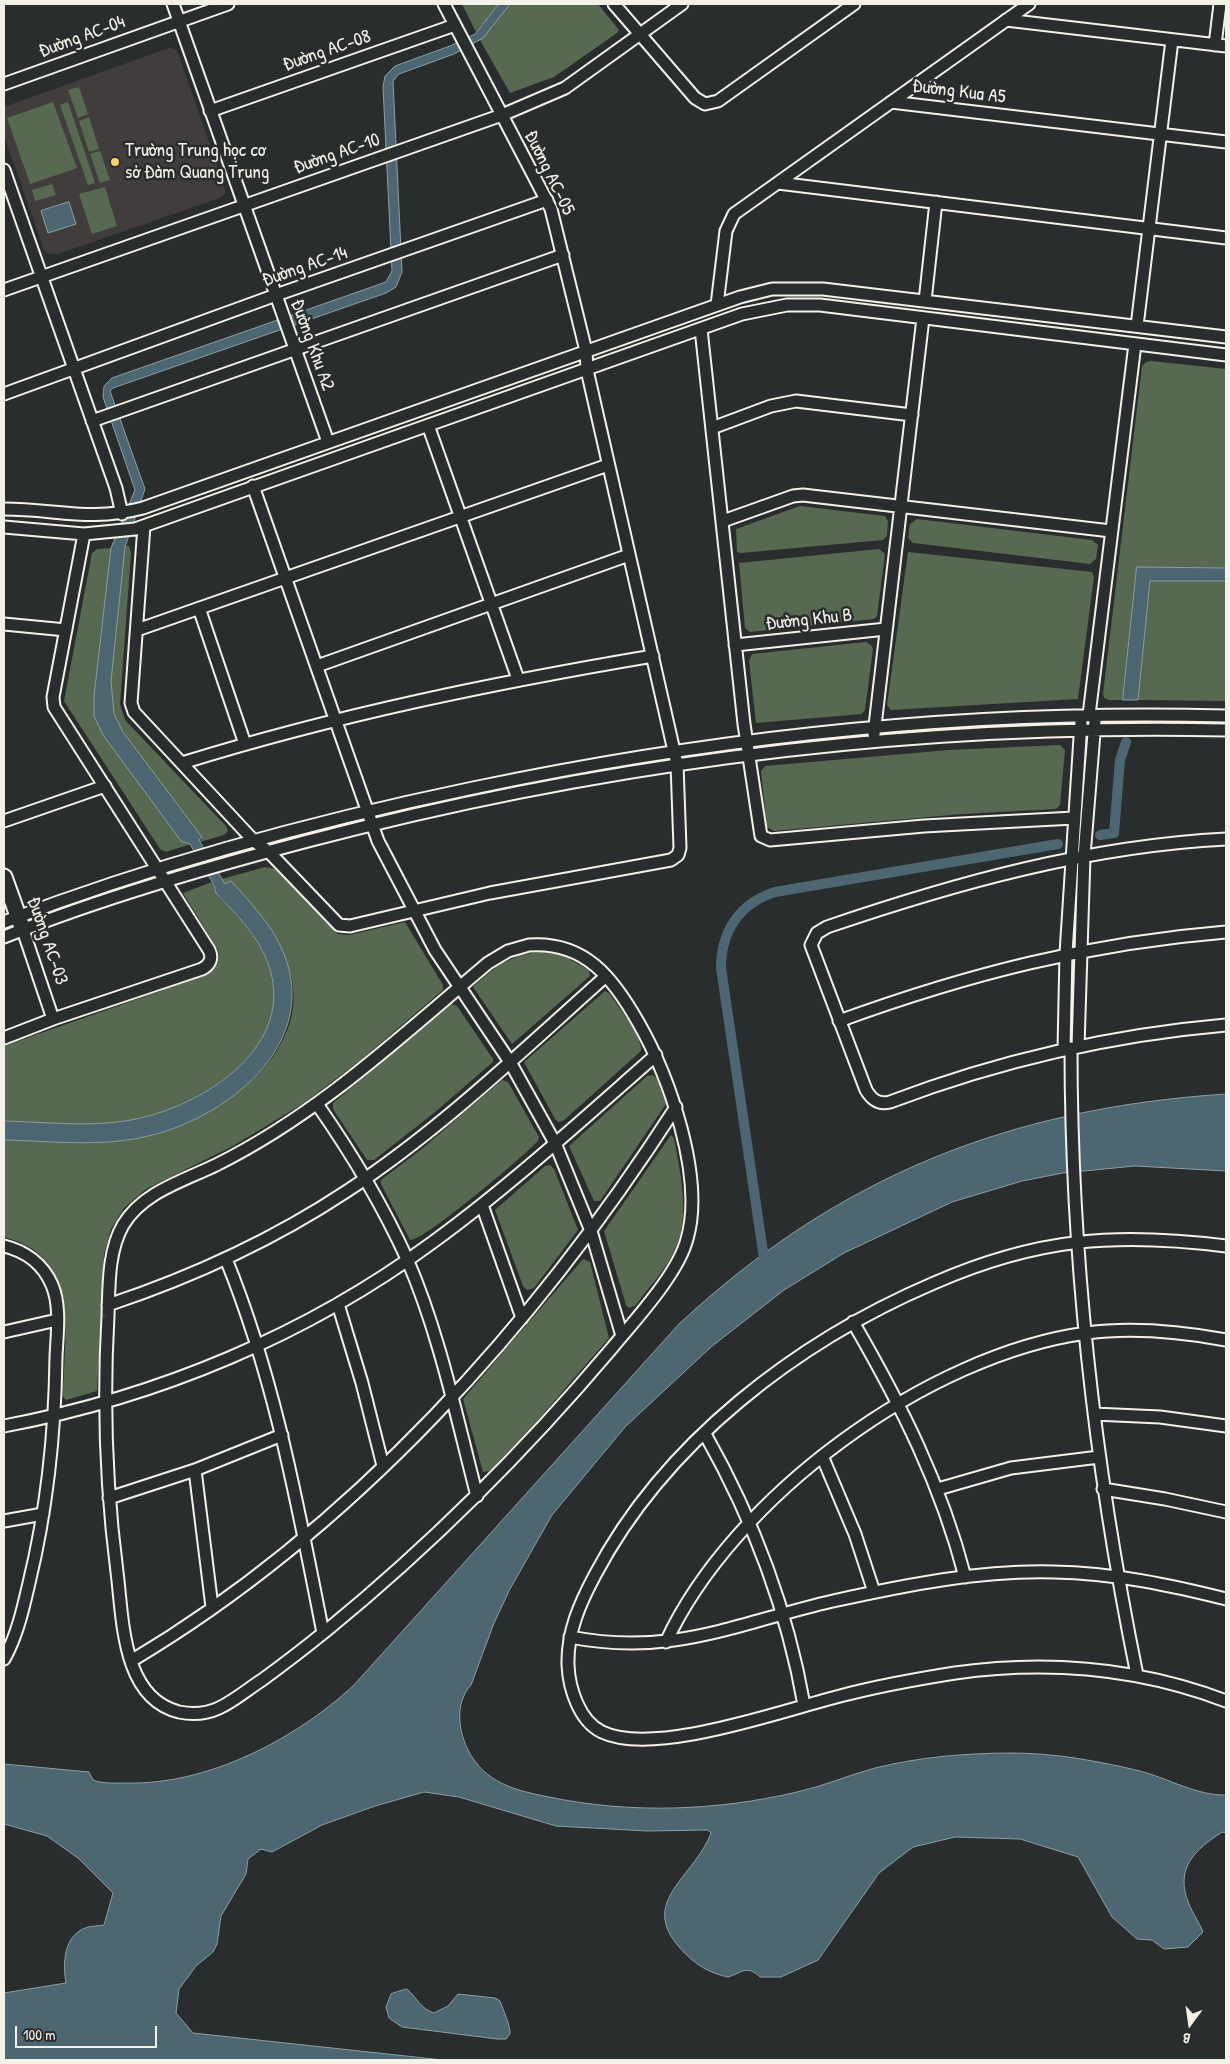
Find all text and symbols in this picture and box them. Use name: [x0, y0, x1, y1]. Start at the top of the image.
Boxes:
street label: Đường AC-04: [36, 11, 128, 63]
street label: Đường AC-08: [280, 25, 374, 77]
street label: Đường Kua A5: [911, 75, 1007, 109]
street label: Đường AC-05: [519, 127, 579, 219]
street label: Đường AC-10: [291, 129, 383, 179]
place label: Trường Trung học cơ sở Đàm Quang Trung: [125, 140, 269, 184]
marker: Trường Trung học cơ sở Đàm Quang Trung: [109, 156, 121, 168]
street label: Đường AC-14: [259, 242, 351, 292]
street label: Đường Khu A2: [285, 296, 339, 394]
street label: Đường Khu B: [765, 604, 853, 636]
street label: Đường AC-03: [21, 894, 73, 988]
north arrow: [1165, 1999, 1215, 2049]
scale bar: [18, 2016, 160, 2048]
text: 100 m: [23, 2024, 56, 2045]
text: B: [1181, 2029, 1192, 2049]

